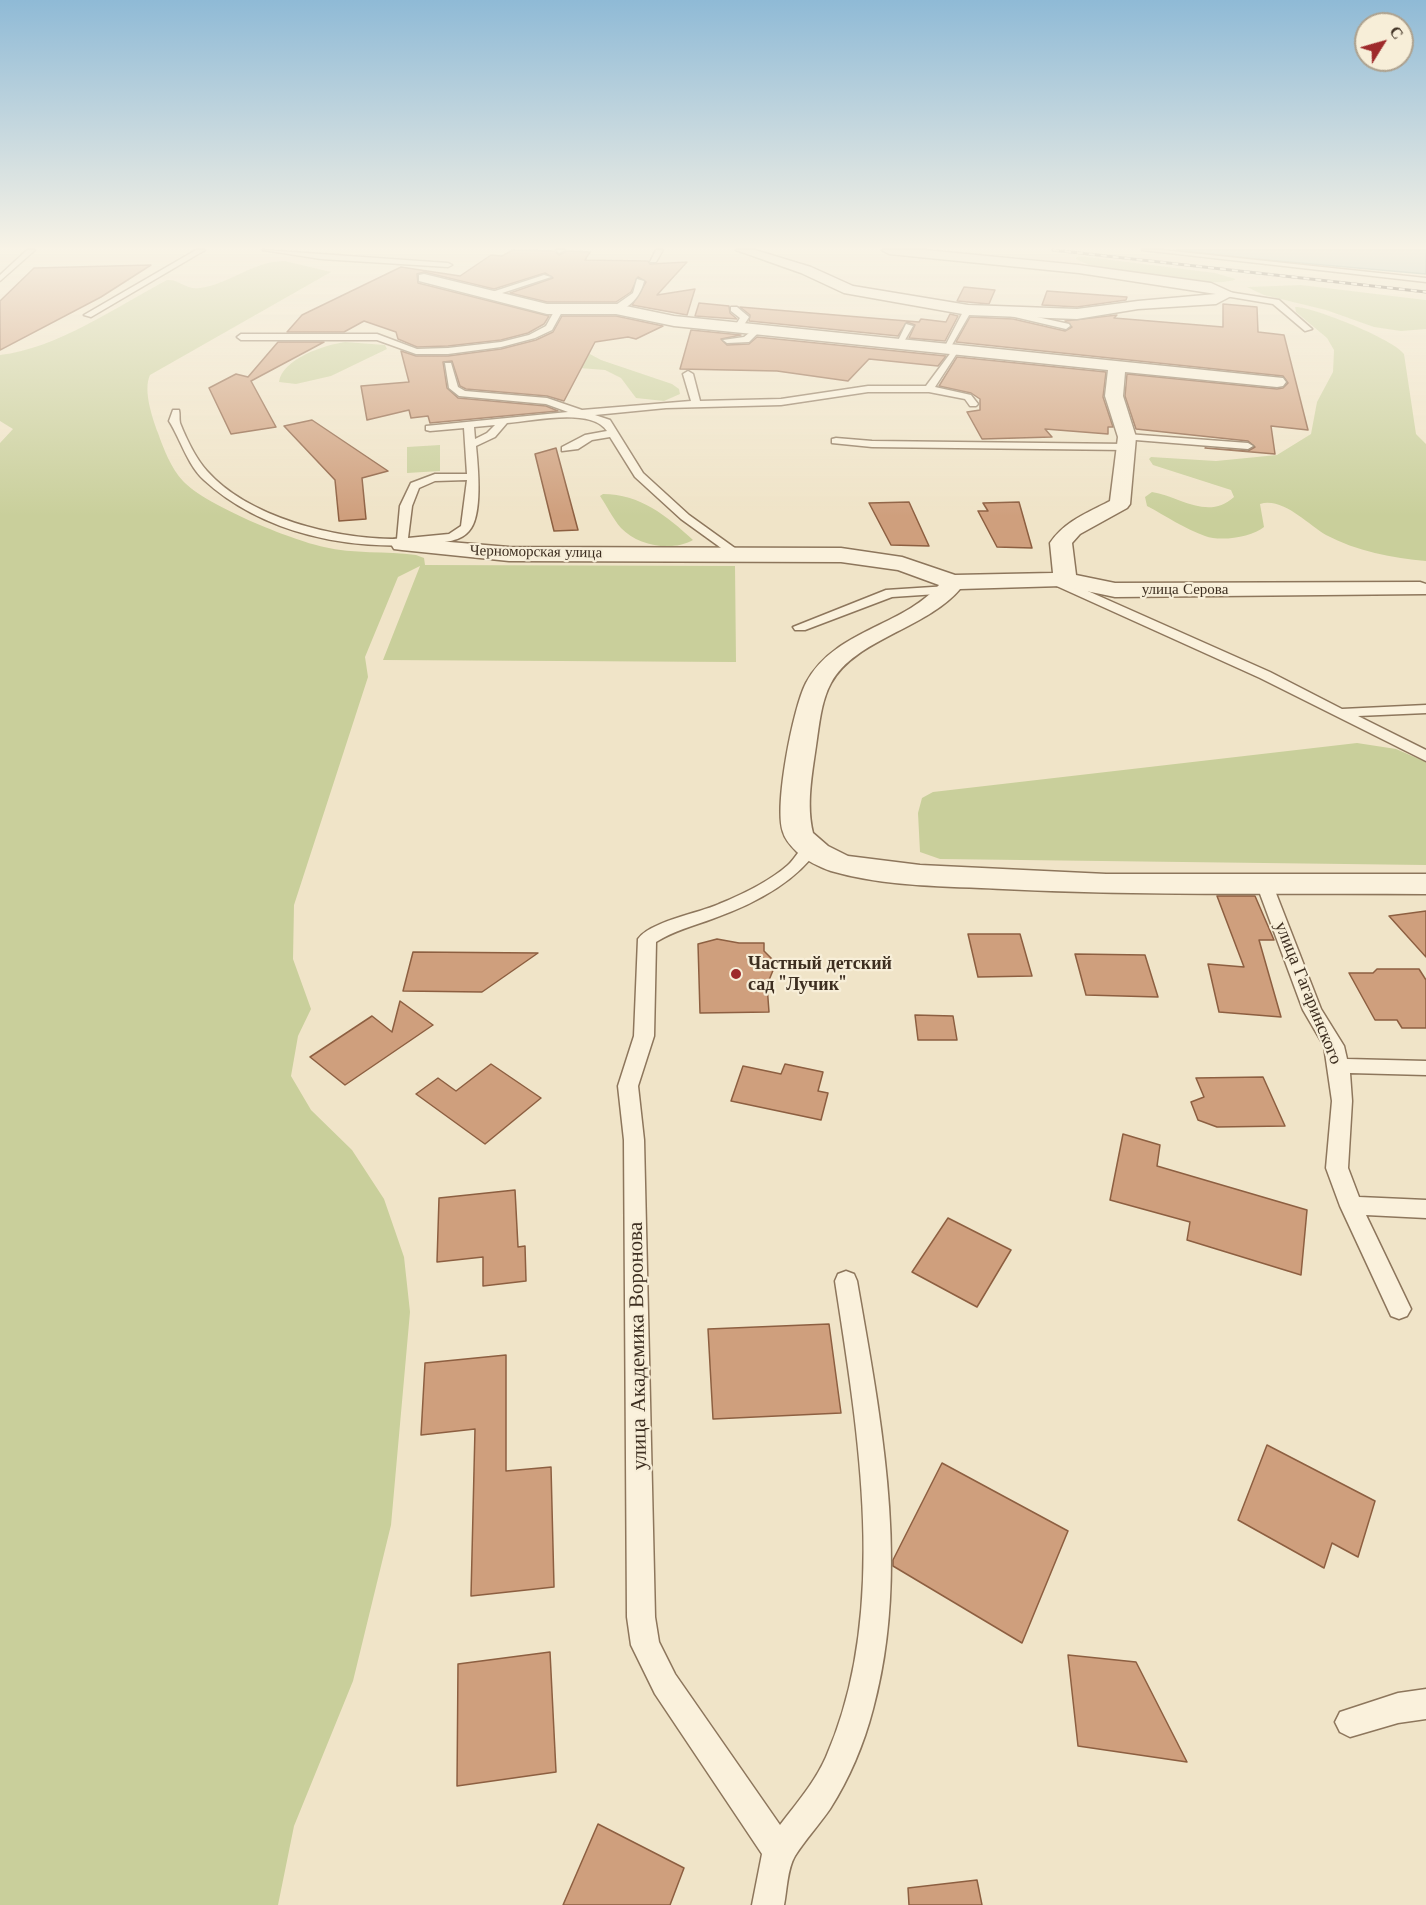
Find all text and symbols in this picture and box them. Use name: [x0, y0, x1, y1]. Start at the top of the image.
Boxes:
north arrow: [1354, 12, 1414, 72]
text: С: [1385, 22, 1408, 43]
street label: Черноморская улица: [470, 542, 602, 562]
street label: улица Серова: [1142, 581, 1228, 599]
street label: улица Гагаринского: [1270, 919, 1346, 1067]
place label: Частный детский сад "Лучик": [748, 953, 892, 996]
marker: Частный детский сад "Лучик": [729, 967, 743, 981]
street label: улица Академика Воронова: [623, 1222, 653, 1470]

